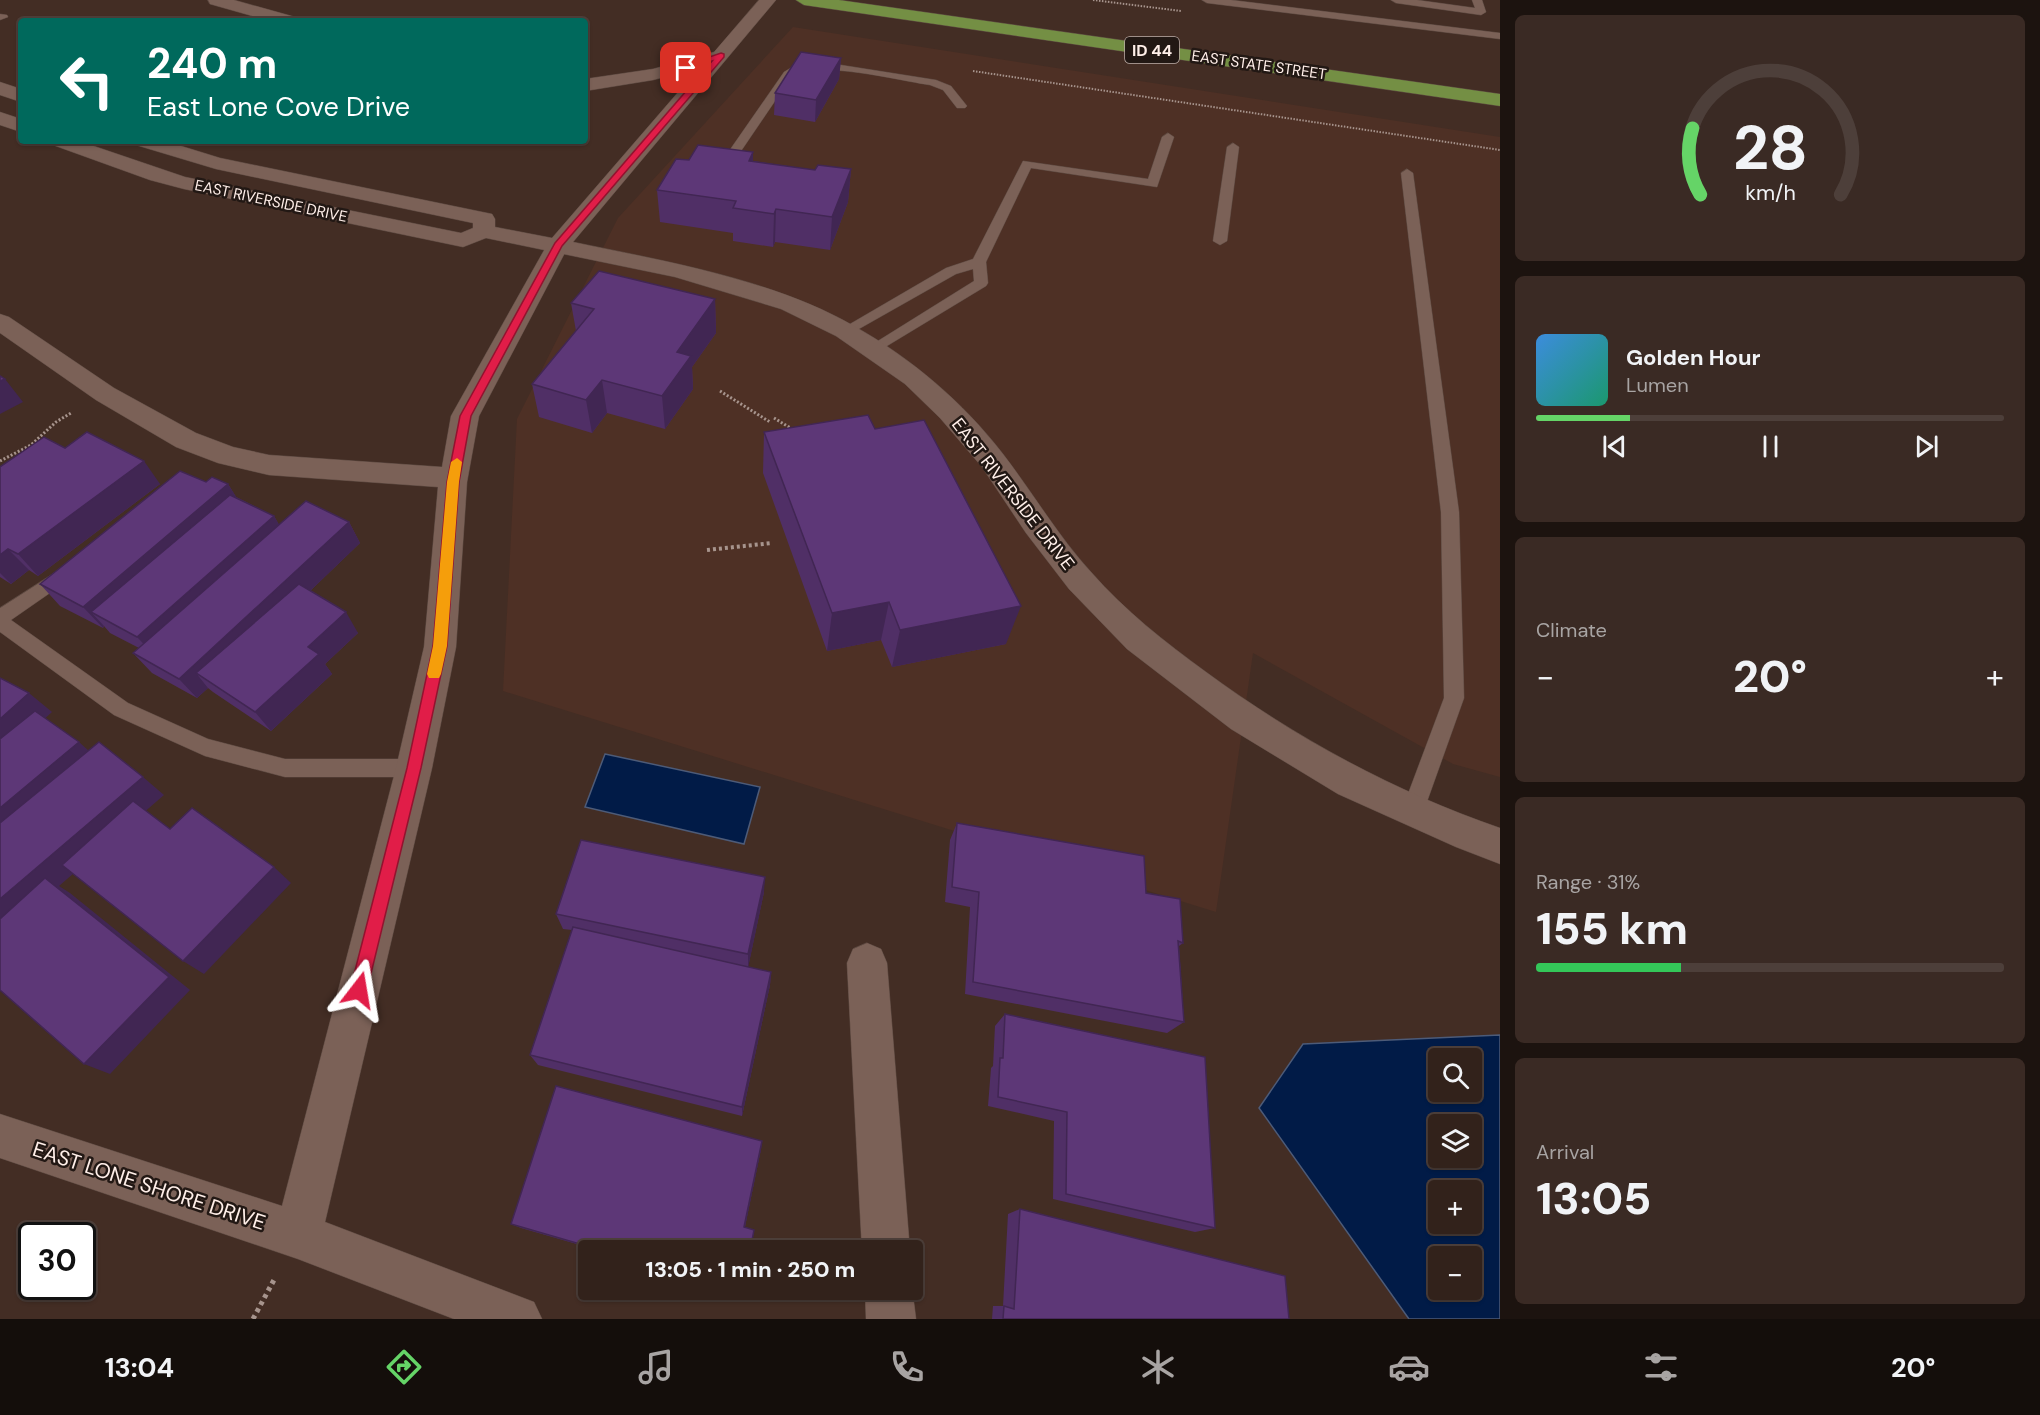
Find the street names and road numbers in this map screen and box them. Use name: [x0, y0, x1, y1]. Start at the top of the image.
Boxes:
road number: ID 44: [1125, 37, 1179, 63]
street label: EAST STATE STREET: [1190, 46, 1328, 84]
street label: EAST RIVERSIDE DRIVE: [193, 175, 349, 227]
street label: EAST RIVERSIDE DRIVE: [946, 413, 1080, 575]
street label: EAST LONE SHORE DRIVE: [29, 1135, 269, 1237]

